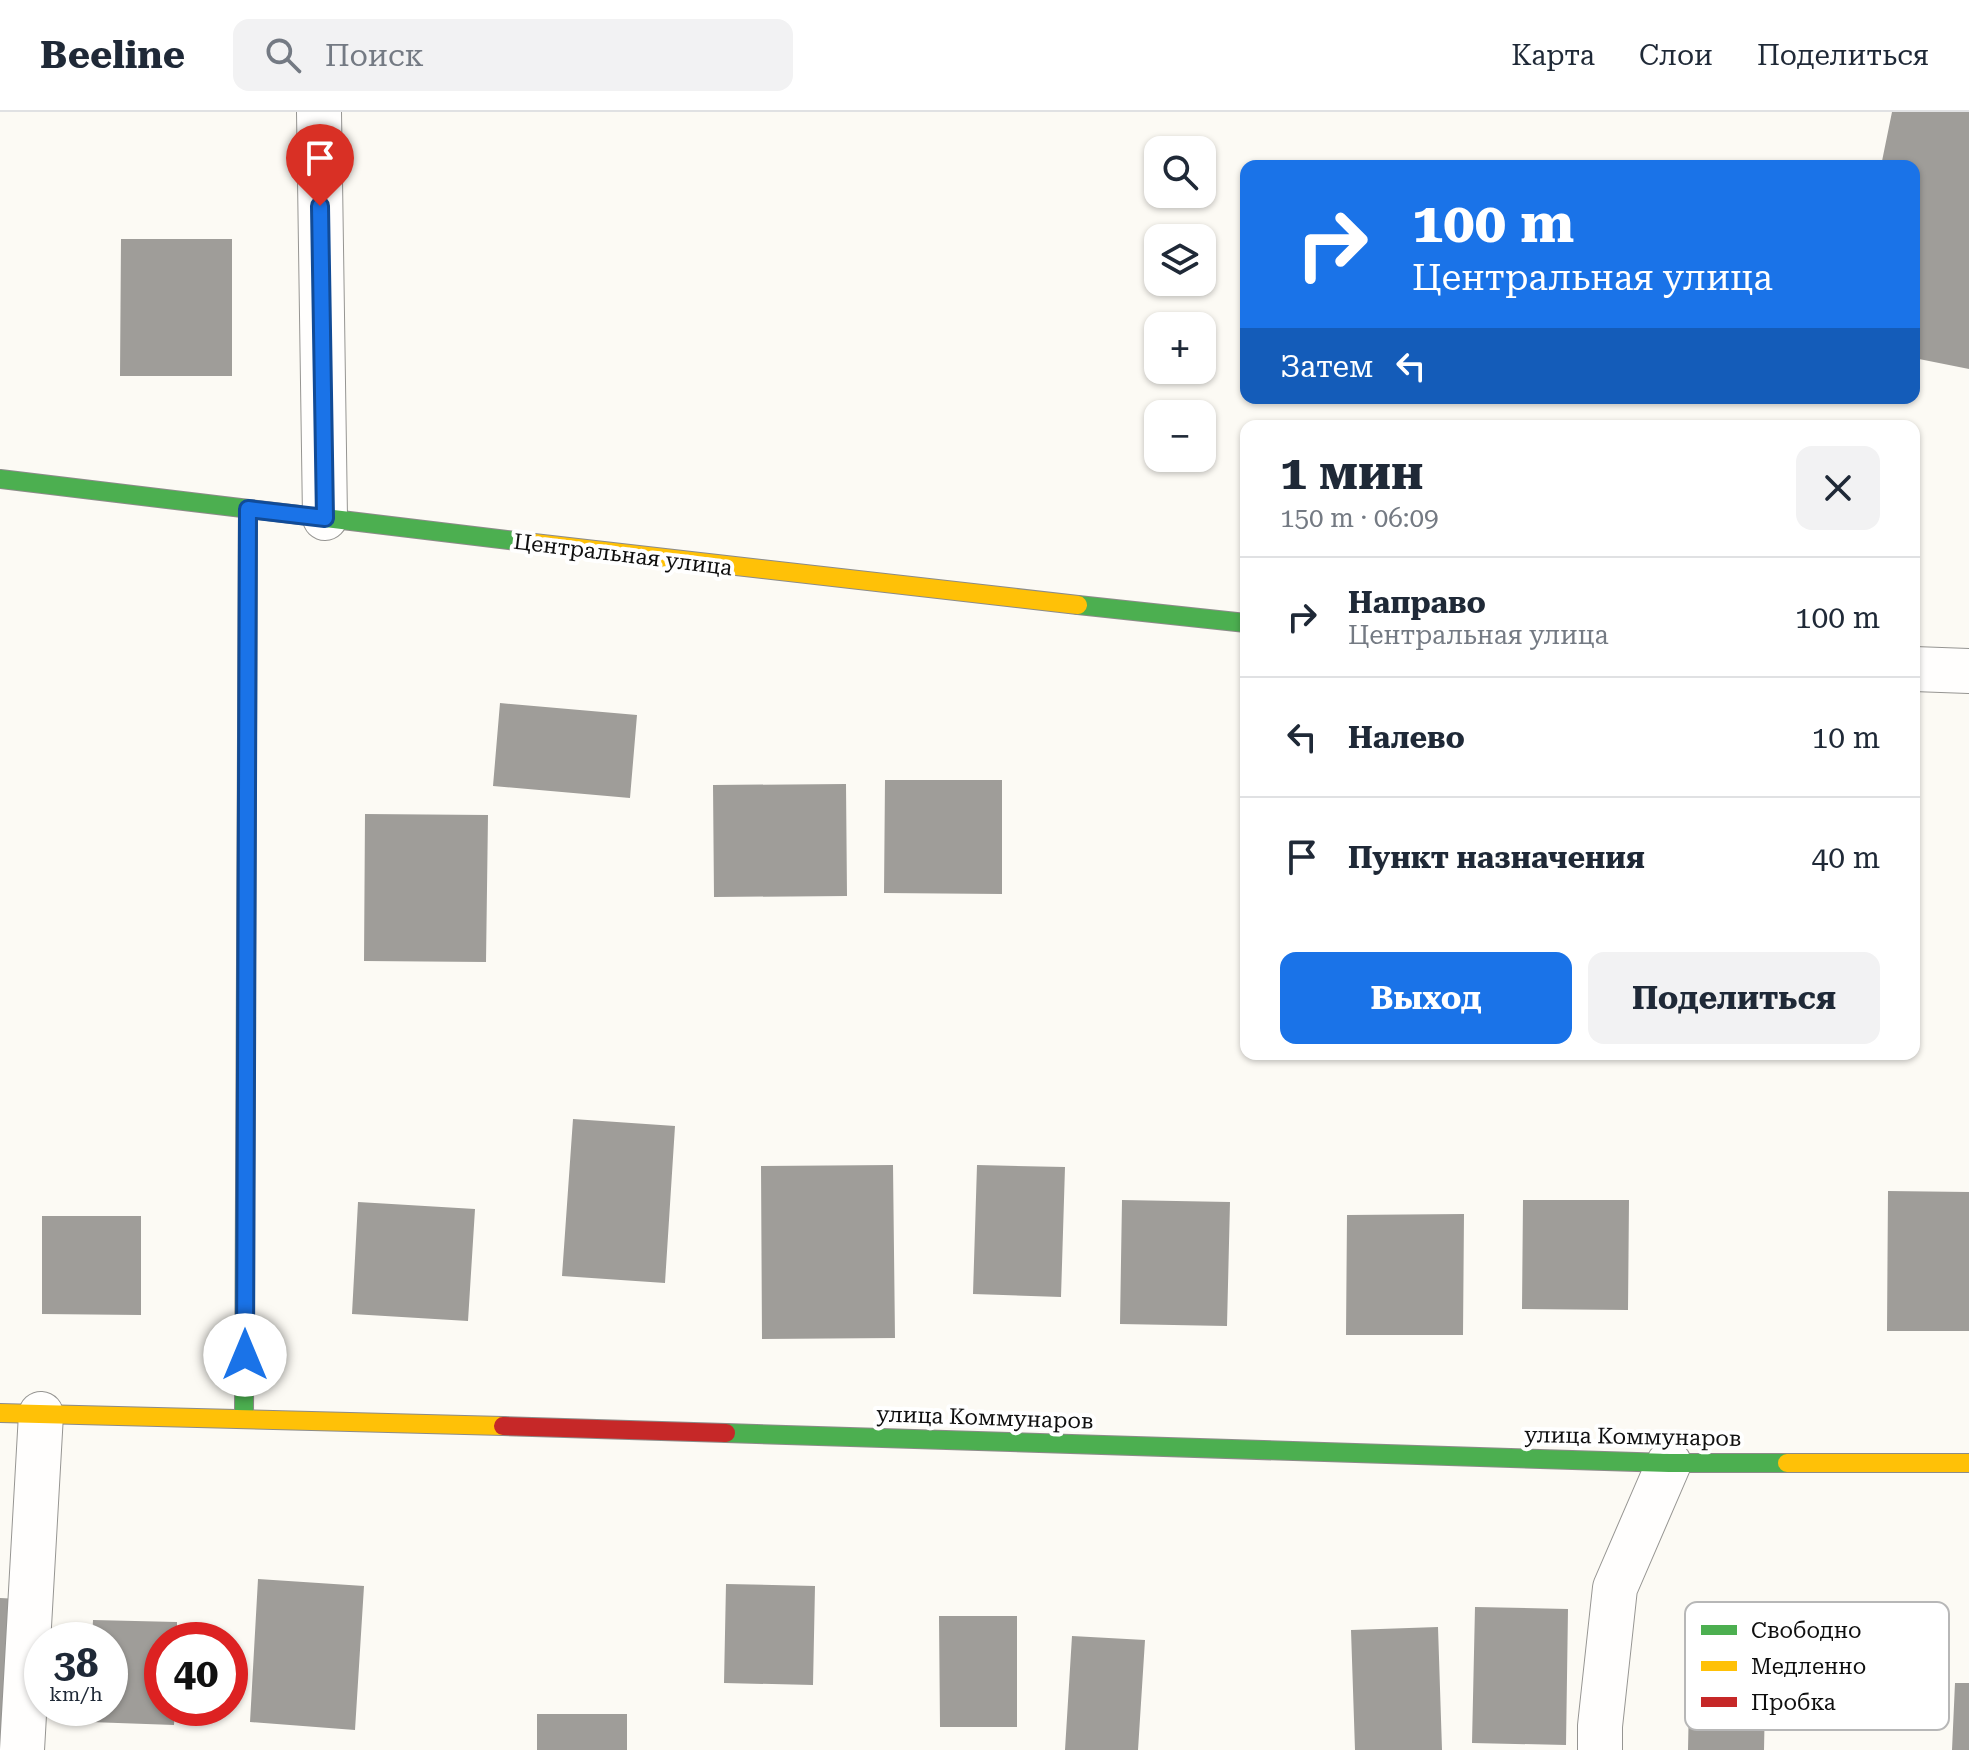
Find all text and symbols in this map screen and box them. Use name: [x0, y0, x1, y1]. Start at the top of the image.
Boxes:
search box: [233, 19, 793, 91]
text: Beeline: [40, 33, 185, 77]
icon: search: [261, 33, 305, 77]
text: Поиск: [325, 38, 424, 73]
text: Карта: [1511, 39, 1595, 72]
text: Слои: [1639, 39, 1713, 72]
text: Поделиться: [1757, 39, 1929, 72]
pin: [286, 124, 354, 206]
icon: arrive: [298, 136, 342, 180]
map controls: [1144, 136, 1216, 472]
button: search: [1144, 136, 1216, 208]
text: 100 m: [1412, 190, 1574, 256]
icon: right: [1280, 192, 1384, 296]
button: layers: [1144, 224, 1216, 296]
text: Центральная улица: [1412, 257, 1773, 299]
button: +: [1144, 312, 1216, 384]
icon: left: [1389, 344, 1433, 388]
text: Затем: [1280, 349, 1373, 384]
button: −: [1144, 400, 1216, 472]
text: 1 мин: [1280, 445, 1423, 501]
button: close: [1796, 446, 1880, 530]
text: 150 m · 06:09: [1280, 503, 1439, 533]
street label: Центральная улица: [512, 529, 734, 580]
text: Направо: [1348, 585, 1486, 620]
icon: right: [1280, 595, 1324, 639]
text: 100 m: [1795, 600, 1880, 635]
text: Центральная улица: [1348, 620, 1608, 650]
icon: left: [1280, 715, 1324, 759]
text: Налево: [1348, 720, 1465, 755]
text: 10 m: [1811, 720, 1880, 755]
icon: arrive: [1280, 835, 1324, 879]
text: Пункт назначения: [1348, 840, 1645, 875]
text: 40 m: [1811, 840, 1880, 875]
button: Выход: [1280, 952, 1572, 1044]
button: Поделиться: [1588, 952, 1880, 1044]
position arrow: [203, 1313, 287, 1397]
street label: улица Коммунаров: [876, 1401, 1094, 1434]
street label: улица Коммунаров: [1524, 1422, 1742, 1451]
legend: [1685, 1602, 1949, 1730]
text: Свободно: [1751, 1618, 1862, 1643]
speed limit sign: 40: [144, 1622, 248, 1726]
text: 38: [54, 1640, 98, 1687]
text: Медленно: [1751, 1654, 1866, 1679]
text: km/h: [49, 1682, 103, 1706]
text: Пробка: [1751, 1690, 1836, 1715]

